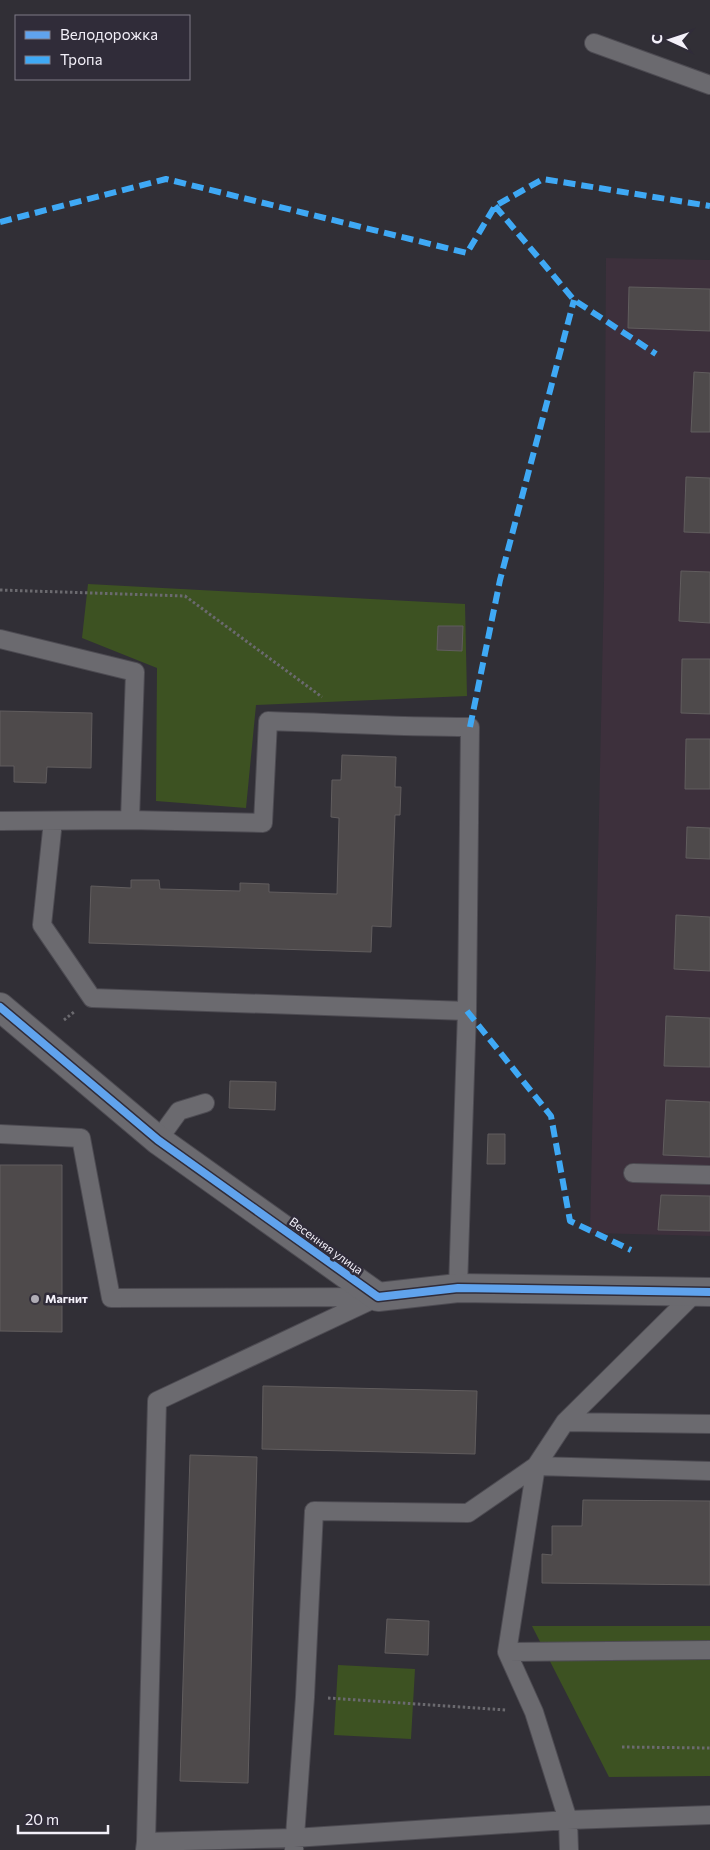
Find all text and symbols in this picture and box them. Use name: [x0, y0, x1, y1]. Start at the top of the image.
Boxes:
legend: [15, 15, 190, 80]
north arrow: [645, 15, 695, 65]
text: Велодорожка: [60, 25, 158, 43]
text: С: [648, 34, 665, 45]
text: Тропа: [60, 50, 102, 68]
street label: Весенняя улица: [287, 1214, 366, 1277]
place label: Магнит: [45, 1291, 88, 1305]
marker: Магнит: [29, 1293, 41, 1305]
scale bar: [18, 1802, 108, 1834]
text: 20 m: [25, 1810, 59, 1828]

